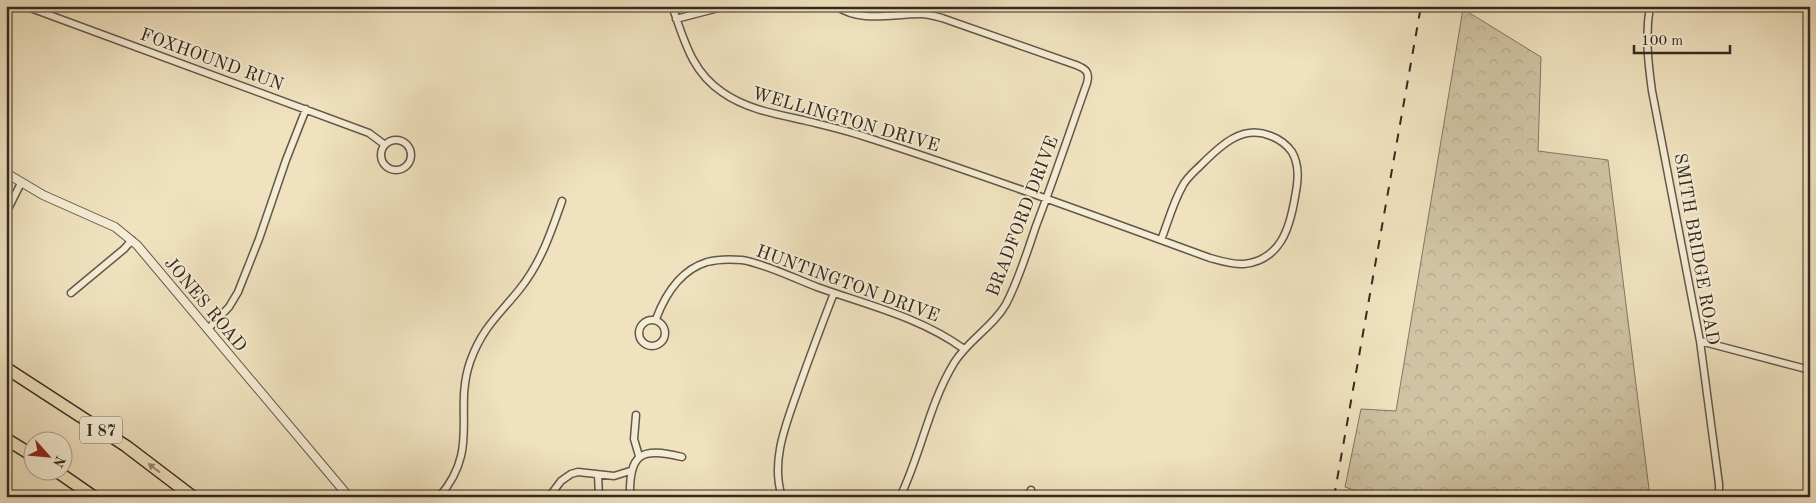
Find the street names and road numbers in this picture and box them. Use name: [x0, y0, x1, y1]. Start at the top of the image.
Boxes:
street label: FOXHOUND RUN: [138, 26, 286, 94]
street label: WELLINGTON DRIVE: [750, 85, 942, 155]
street label: BRADFORD DRIVE: [984, 134, 1062, 299]
street label: SMITH BRIDGE ROAD: [1670, 152, 1722, 347]
street label: HUNTINGTON DRIVE: [754, 242, 942, 325]
street label: JONES ROAD: [161, 254, 250, 355]
road number: I 87: [80, 416, 122, 444]

